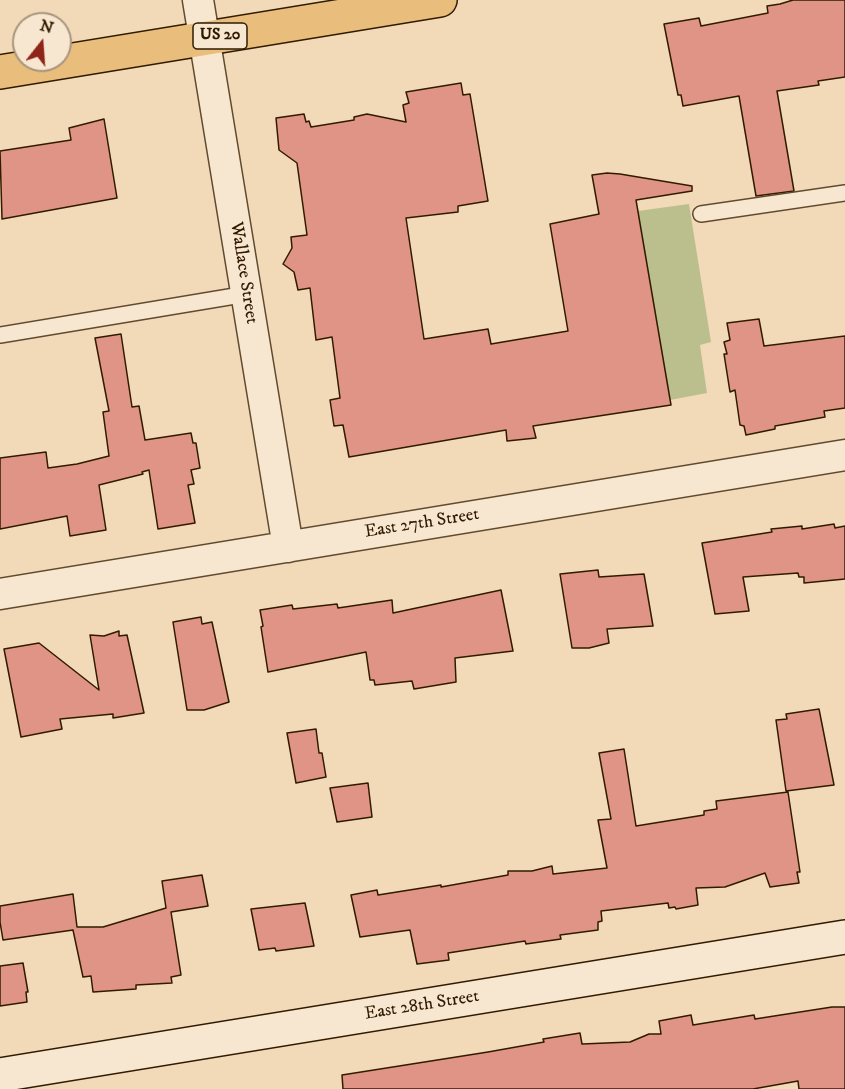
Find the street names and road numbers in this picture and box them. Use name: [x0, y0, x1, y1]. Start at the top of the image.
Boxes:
road number: US 20: [193, 23, 247, 49]
street label: Wallace Street: [224, 220, 262, 326]
street label: East 27th Street: [363, 504, 481, 544]
street label: East 28th Street: [363, 986, 481, 1026]

